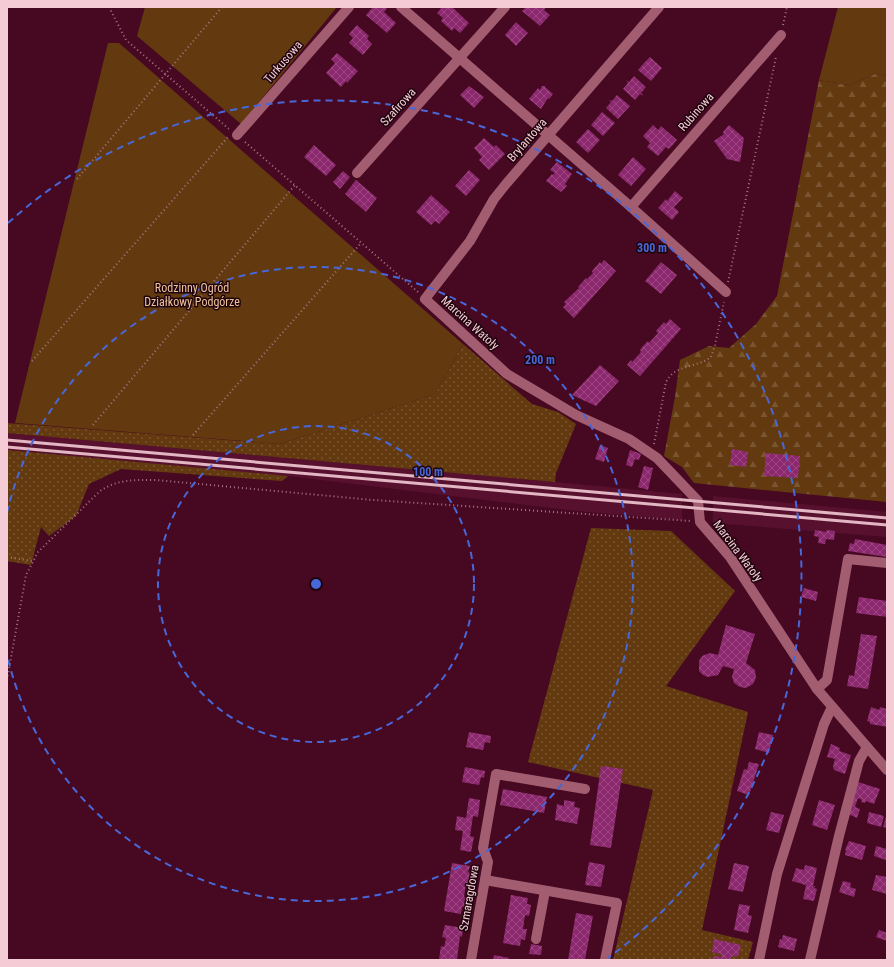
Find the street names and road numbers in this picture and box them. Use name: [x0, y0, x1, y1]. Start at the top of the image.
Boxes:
street label: Turkusowa: [261, 38, 305, 86]
street label: Szafirowa: [377, 85, 419, 129]
street label: Rubinowa: [676, 90, 717, 134]
street label: Brylantowa: [504, 115, 550, 164]
street label: Marcina Watoły: [438, 293, 502, 353]
street label: Marcina Watoły: [710, 518, 766, 584]
street label: Szmaragdowa: [456, 864, 482, 932]

